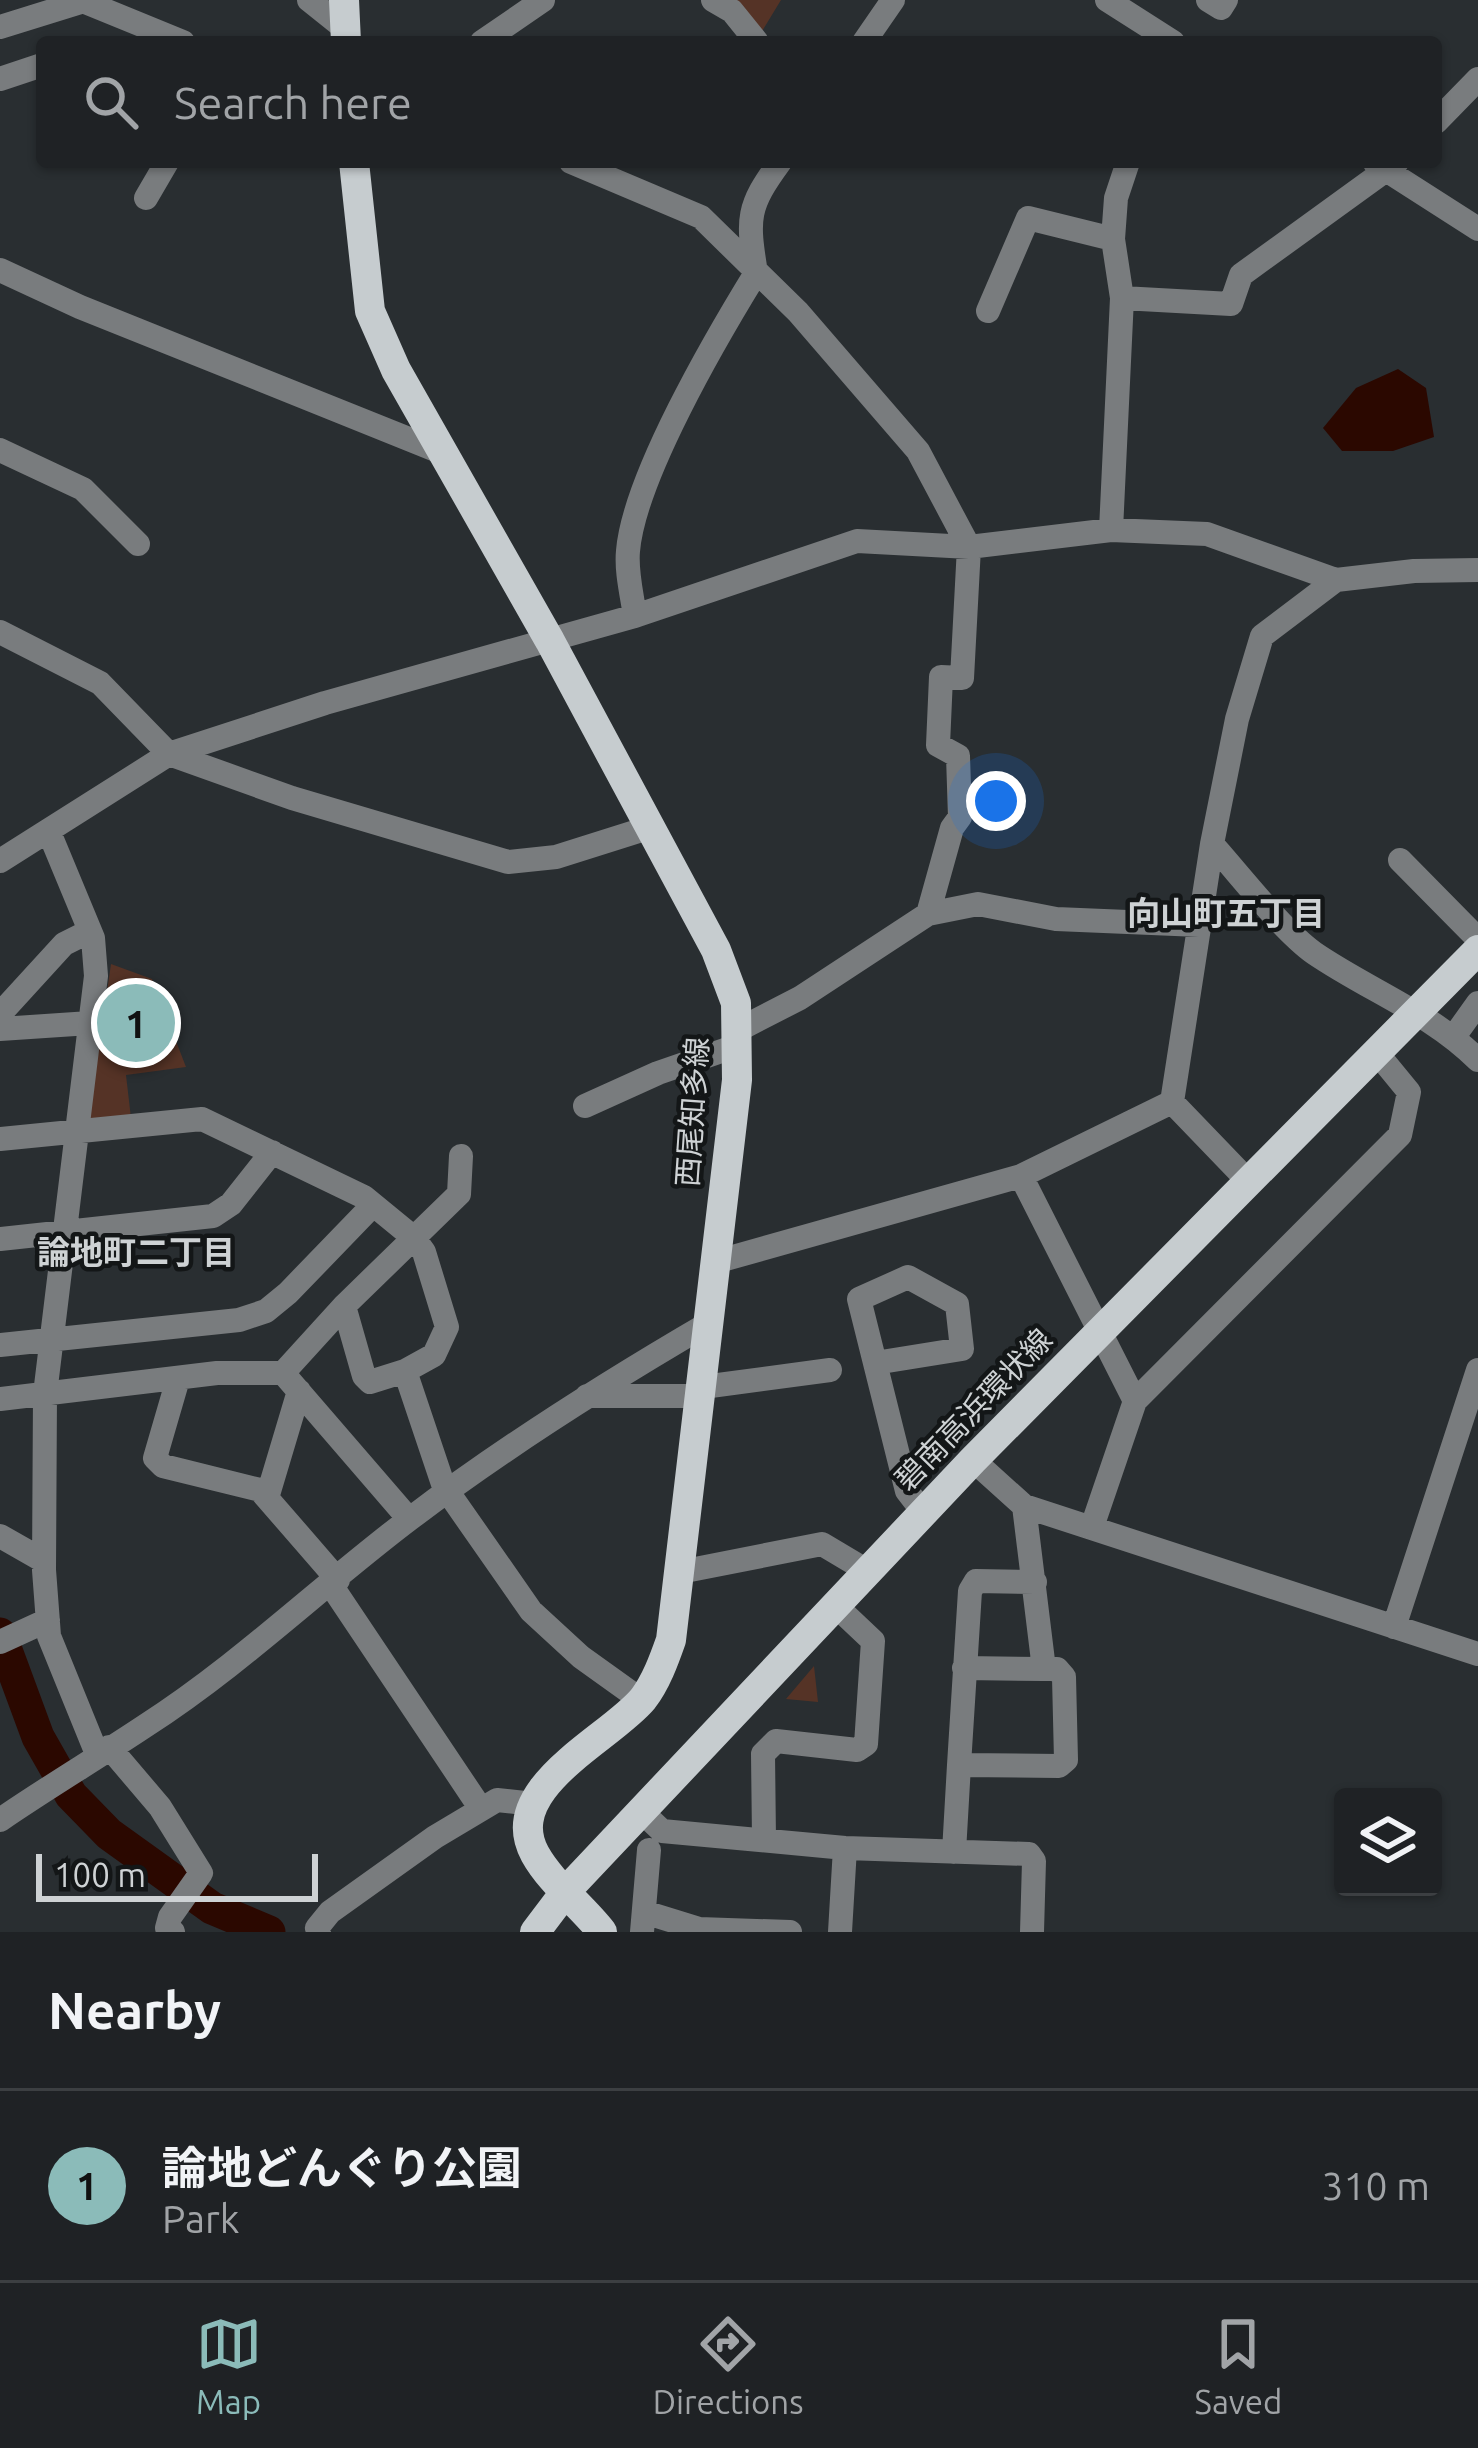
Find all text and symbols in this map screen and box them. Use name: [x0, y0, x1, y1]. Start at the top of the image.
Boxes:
search box: [36, 36, 1442, 168]
icon: search: [78, 69, 144, 135]
text: Search here: [174, 77, 412, 128]
your location: [966, 771, 1026, 831]
district label: 向山町五丁目: [1127, 894, 1325, 931]
pin: 1: [97, 978, 175, 1068]
street label: 西尾知多線: [670, 1036, 714, 1188]
district label: 論地町二丁目: [37, 1233, 235, 1270]
street label: 碧南高浜環状線: [888, 1322, 1058, 1497]
map controls: [1334, 1788, 1442, 1896]
button: layers: [1334, 1788, 1442, 1896]
scale bar: [36, 1848, 318, 1901]
text: 100 m: [54, 1856, 146, 1893]
text: Nearby: [48, 1981, 221, 2039]
text: 論地どんぐり公園: [162, 2142, 522, 2193]
text: 1: [76, 2164, 98, 2207]
text: 310 m: [1321, 2164, 1430, 2207]
text: Park: [162, 2197, 240, 2240]
tab: Map: [196, 2311, 262, 2420]
tab: Directions: [653, 2311, 803, 2420]
tab: Saved: [1195, 2311, 1282, 2420]

